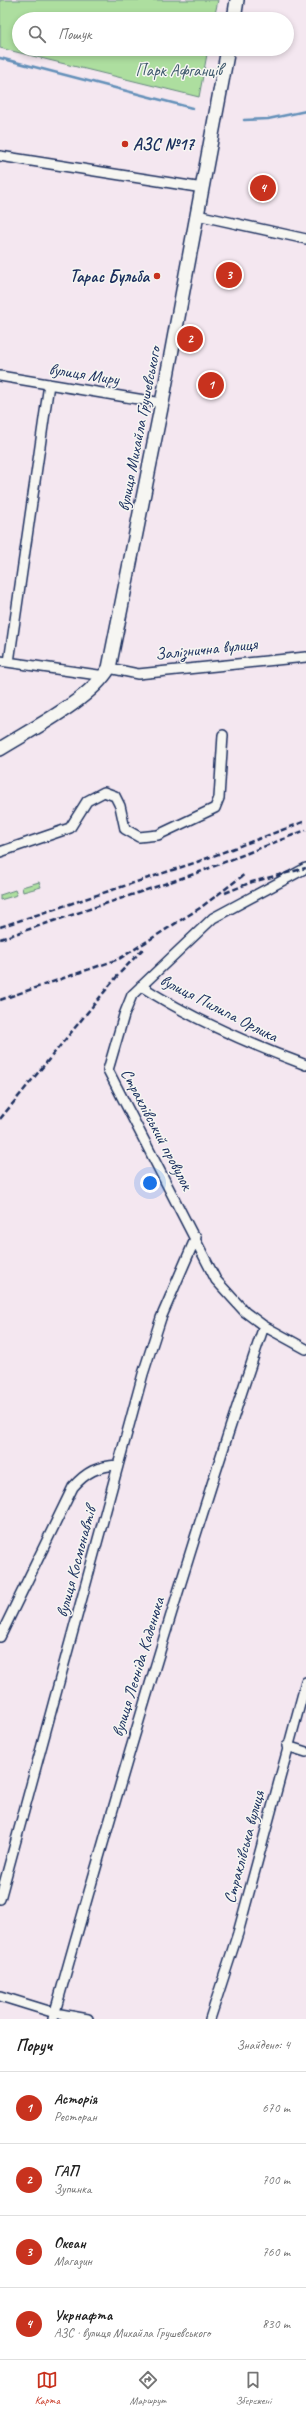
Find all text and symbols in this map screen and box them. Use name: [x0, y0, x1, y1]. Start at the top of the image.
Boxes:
search box: [12, 12, 294, 56]
icon: search: [26, 23, 48, 45]
text: Пошук: [58, 25, 91, 44]
park label: Парк Афганців: [136, 60, 226, 81]
place label: АЗС №17: [133, 134, 196, 155]
marker: АЗС №17: [120, 139, 130, 149]
pin: 4: [250, 173, 276, 203]
pin: 3: [216, 260, 242, 290]
place label: Тарас Бульба: [70, 266, 150, 287]
marker: Тарас Бульба: [152, 271, 162, 281]
pin: 2: [177, 324, 203, 354]
street label: вулиця Михайла Грушевського: [113, 343, 166, 513]
street label: вулиця Миру: [47, 358, 122, 390]
pin: 1: [198, 370, 224, 400]
street label: Залізнична вулиця: [154, 633, 260, 666]
street label: вулиця Пилипа Орлика: [157, 969, 282, 1047]
street label: Страклівський провулок: [116, 1065, 199, 1195]
your location: [140, 1173, 160, 1193]
street label: вулиця Космонавтів: [51, 1501, 102, 1620]
street label: вулиця Леоніда Каденюка: [107, 1594, 170, 1739]
street label: Страклівська вулиця: [219, 1788, 269, 1906]
text: Поруч: [16, 2035, 52, 2056]
text: Знайдено: 4: [236, 2037, 290, 2053]
text: Асторія: [54, 2090, 97, 2109]
text: 1: [26, 2100, 32, 2116]
text: 670 m: [262, 2100, 290, 2116]
text: Ресторан: [54, 2109, 97, 2125]
text: ГАП: [54, 2162, 78, 2181]
text: 2: [26, 2172, 32, 2188]
text: 700 m: [262, 2172, 290, 2188]
text: Зупинка: [54, 2181, 91, 2197]
text: Океан: [54, 2234, 86, 2253]
text: 3: [26, 2244, 32, 2260]
text: 760 m: [262, 2244, 290, 2260]
text: Магазин: [54, 2253, 92, 2269]
text: Укрнафта: [54, 2306, 112, 2325]
text: 4: [26, 2316, 32, 2332]
text: 830 m: [262, 2316, 290, 2332]
text: АЗС · вулиця Михайла Грушевського: [54, 2325, 210, 2341]
tab: Карта: [35, 2369, 60, 2407]
tab: Маршрут: [130, 2369, 166, 2407]
tab: Збережені: [235, 2369, 271, 2407]

